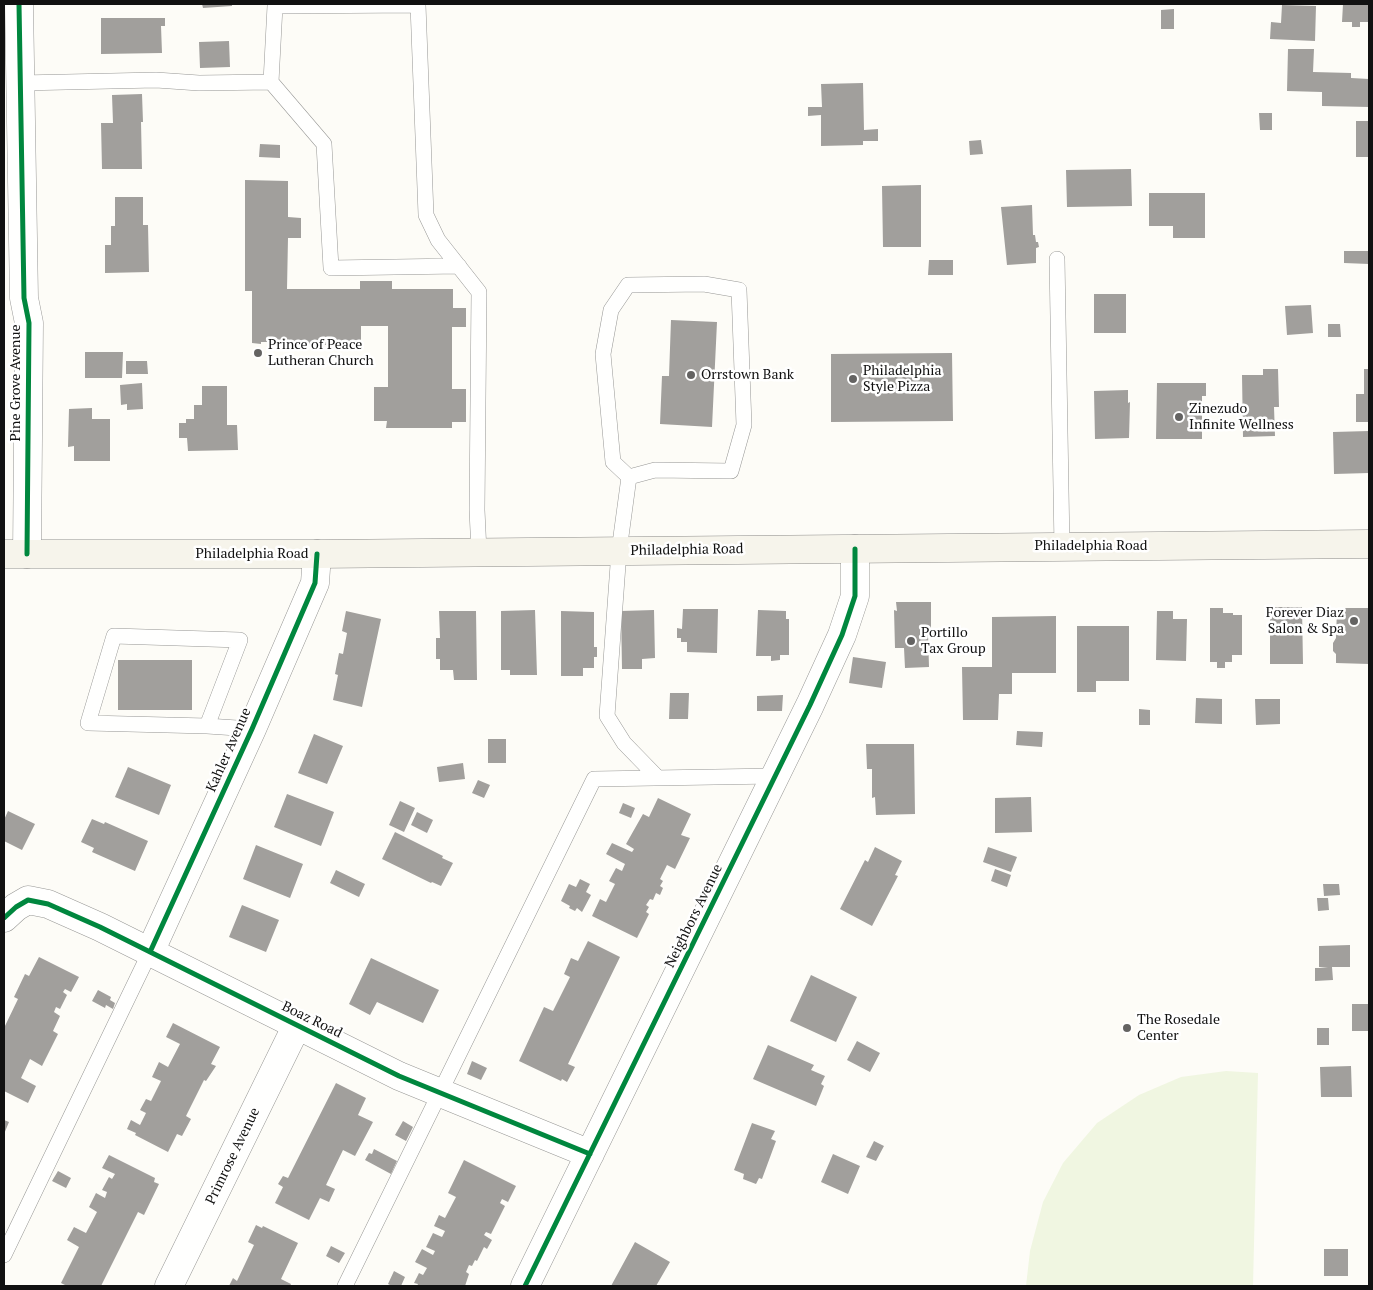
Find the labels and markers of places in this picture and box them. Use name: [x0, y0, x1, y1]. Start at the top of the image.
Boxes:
place label: Prince of Peace Lutheran Church: [268, 337, 374, 370]
marker: Prince of Peace Lutheran Church: [252, 347, 264, 359]
place label: Philadelphia Style Pizza: [863, 363, 942, 396]
place label: Orrstown Bank: [701, 367, 794, 383]
marker: Orrstown Bank: [685, 369, 697, 381]
marker: Philadelphia Style Pizza: [847, 373, 859, 385]
place label: Zinezudo Infinite Wellness: [1189, 401, 1294, 434]
marker: Zinezudo Infinite Wellness: [1173, 411, 1185, 423]
place label: Forever Diaz Salon & Spa: [1266, 605, 1344, 638]
marker: Forever Diaz Salon & Spa: [1348, 615, 1360, 627]
place label: Portillo Tax Group: [921, 625, 986, 658]
marker: Portillo Tax Group: [905, 635, 917, 647]
place label: The Rosedale Center: [1137, 1012, 1220, 1044]
marker: The Rosedale Center: [1121, 1022, 1133, 1034]

